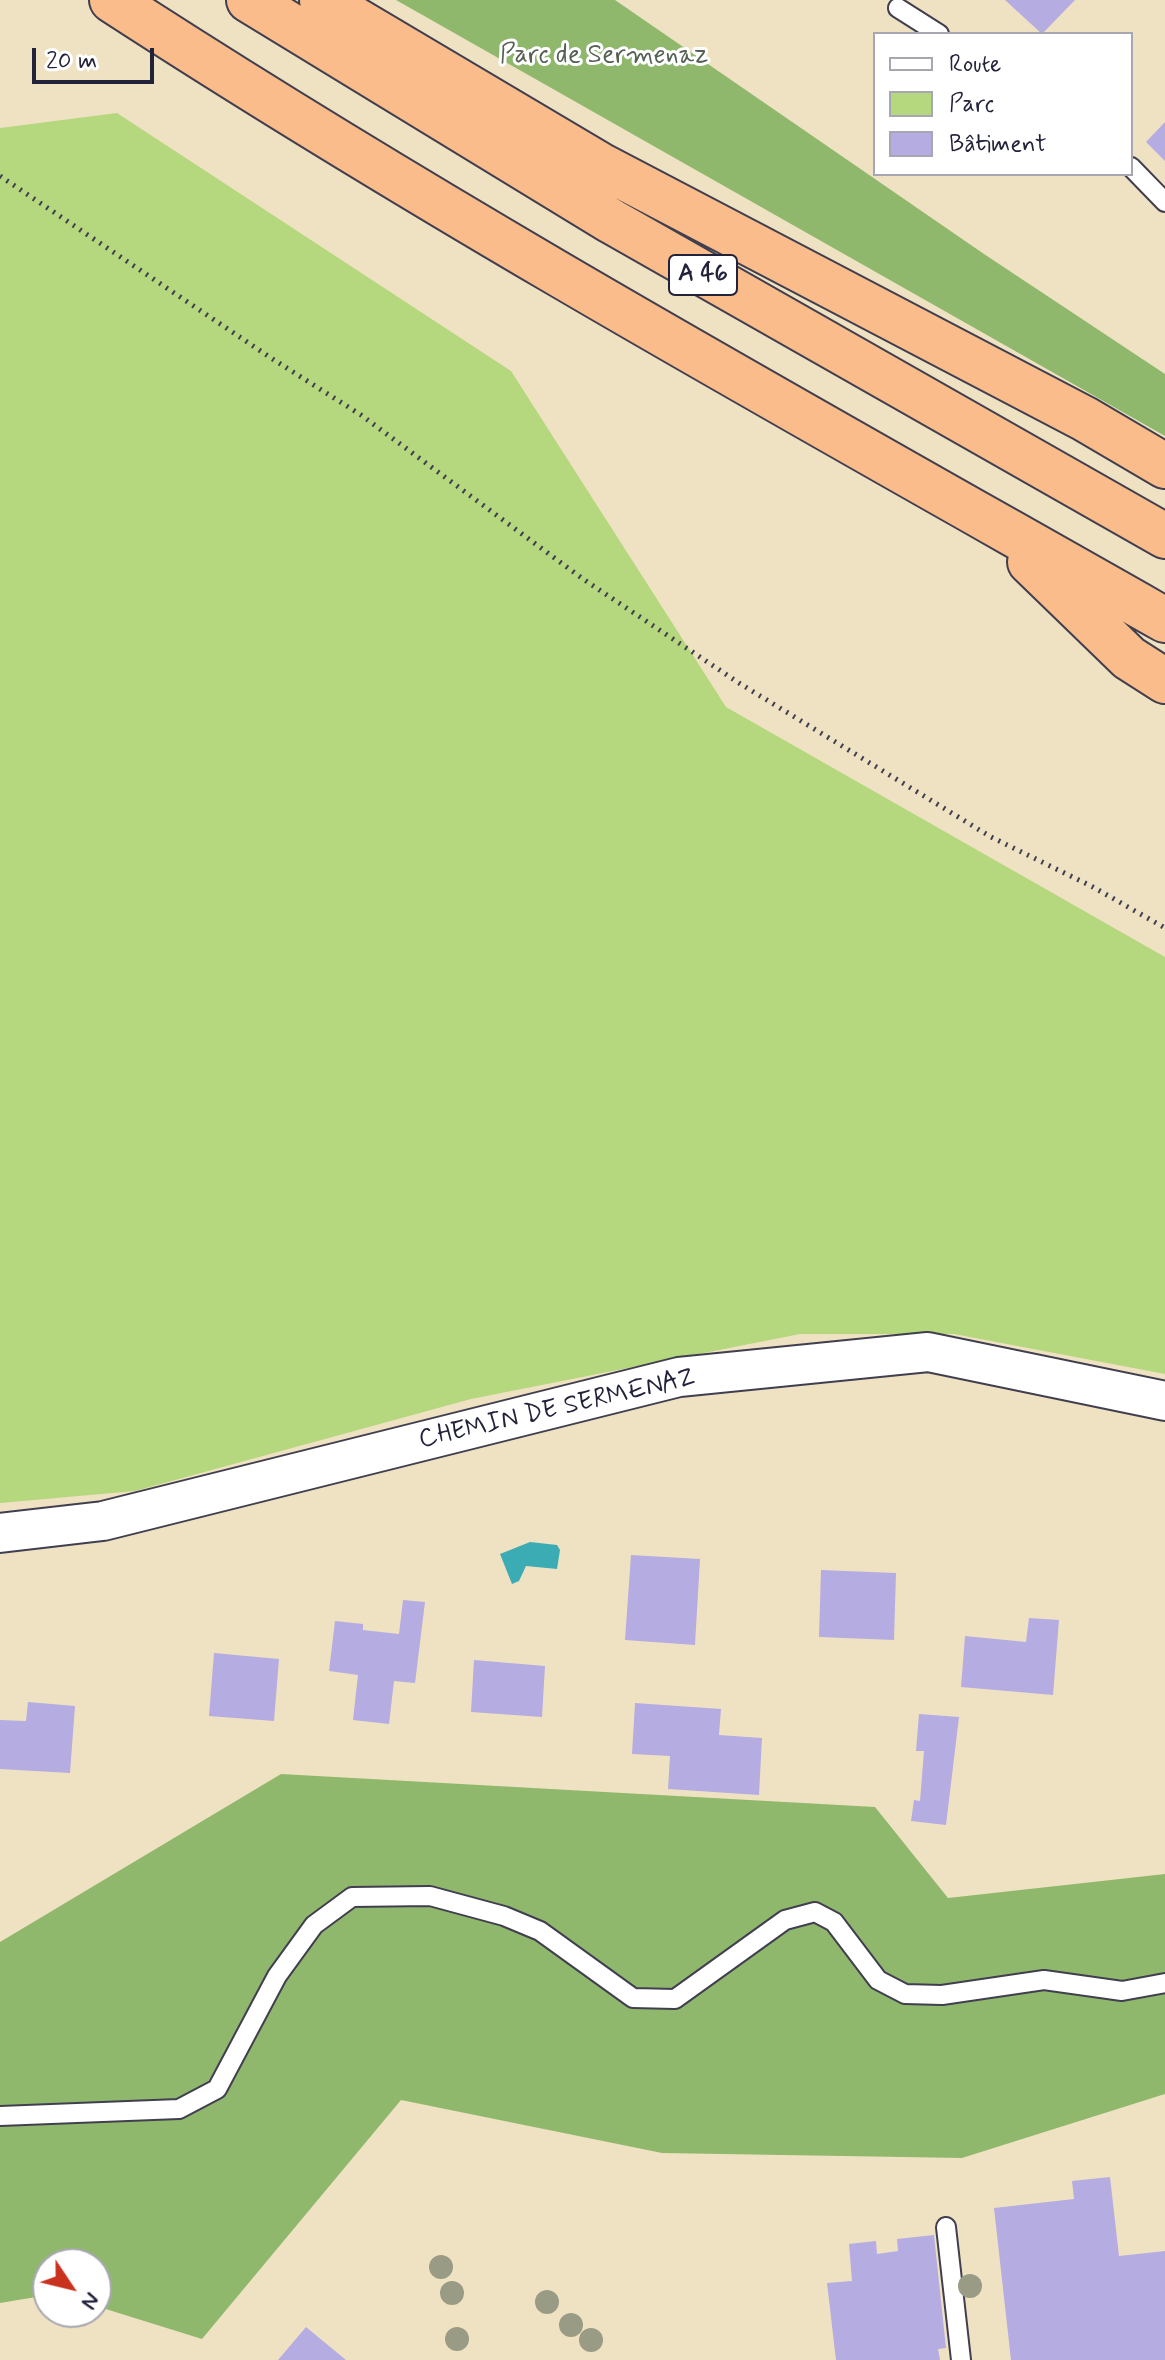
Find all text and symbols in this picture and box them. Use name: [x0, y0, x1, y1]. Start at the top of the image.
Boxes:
scale bar: [36, 32, 158, 82]
legend: [873, 32, 1133, 176]
park label: Parc de Sermenaz: [500, 41, 708, 73]
text: 20 m: [46, 46, 97, 77]
text: Route: [949, 49, 1001, 80]
text: Parc: [949, 89, 994, 120]
text: Bâtiment: [949, 129, 1047, 160]
road number: A 46: [669, 255, 737, 295]
street label: CHEMIN DE SERMENAZ: [416, 1363, 698, 1457]
north arrow: [32, 2248, 112, 2328]
text: N: [74, 2287, 106, 2315]

